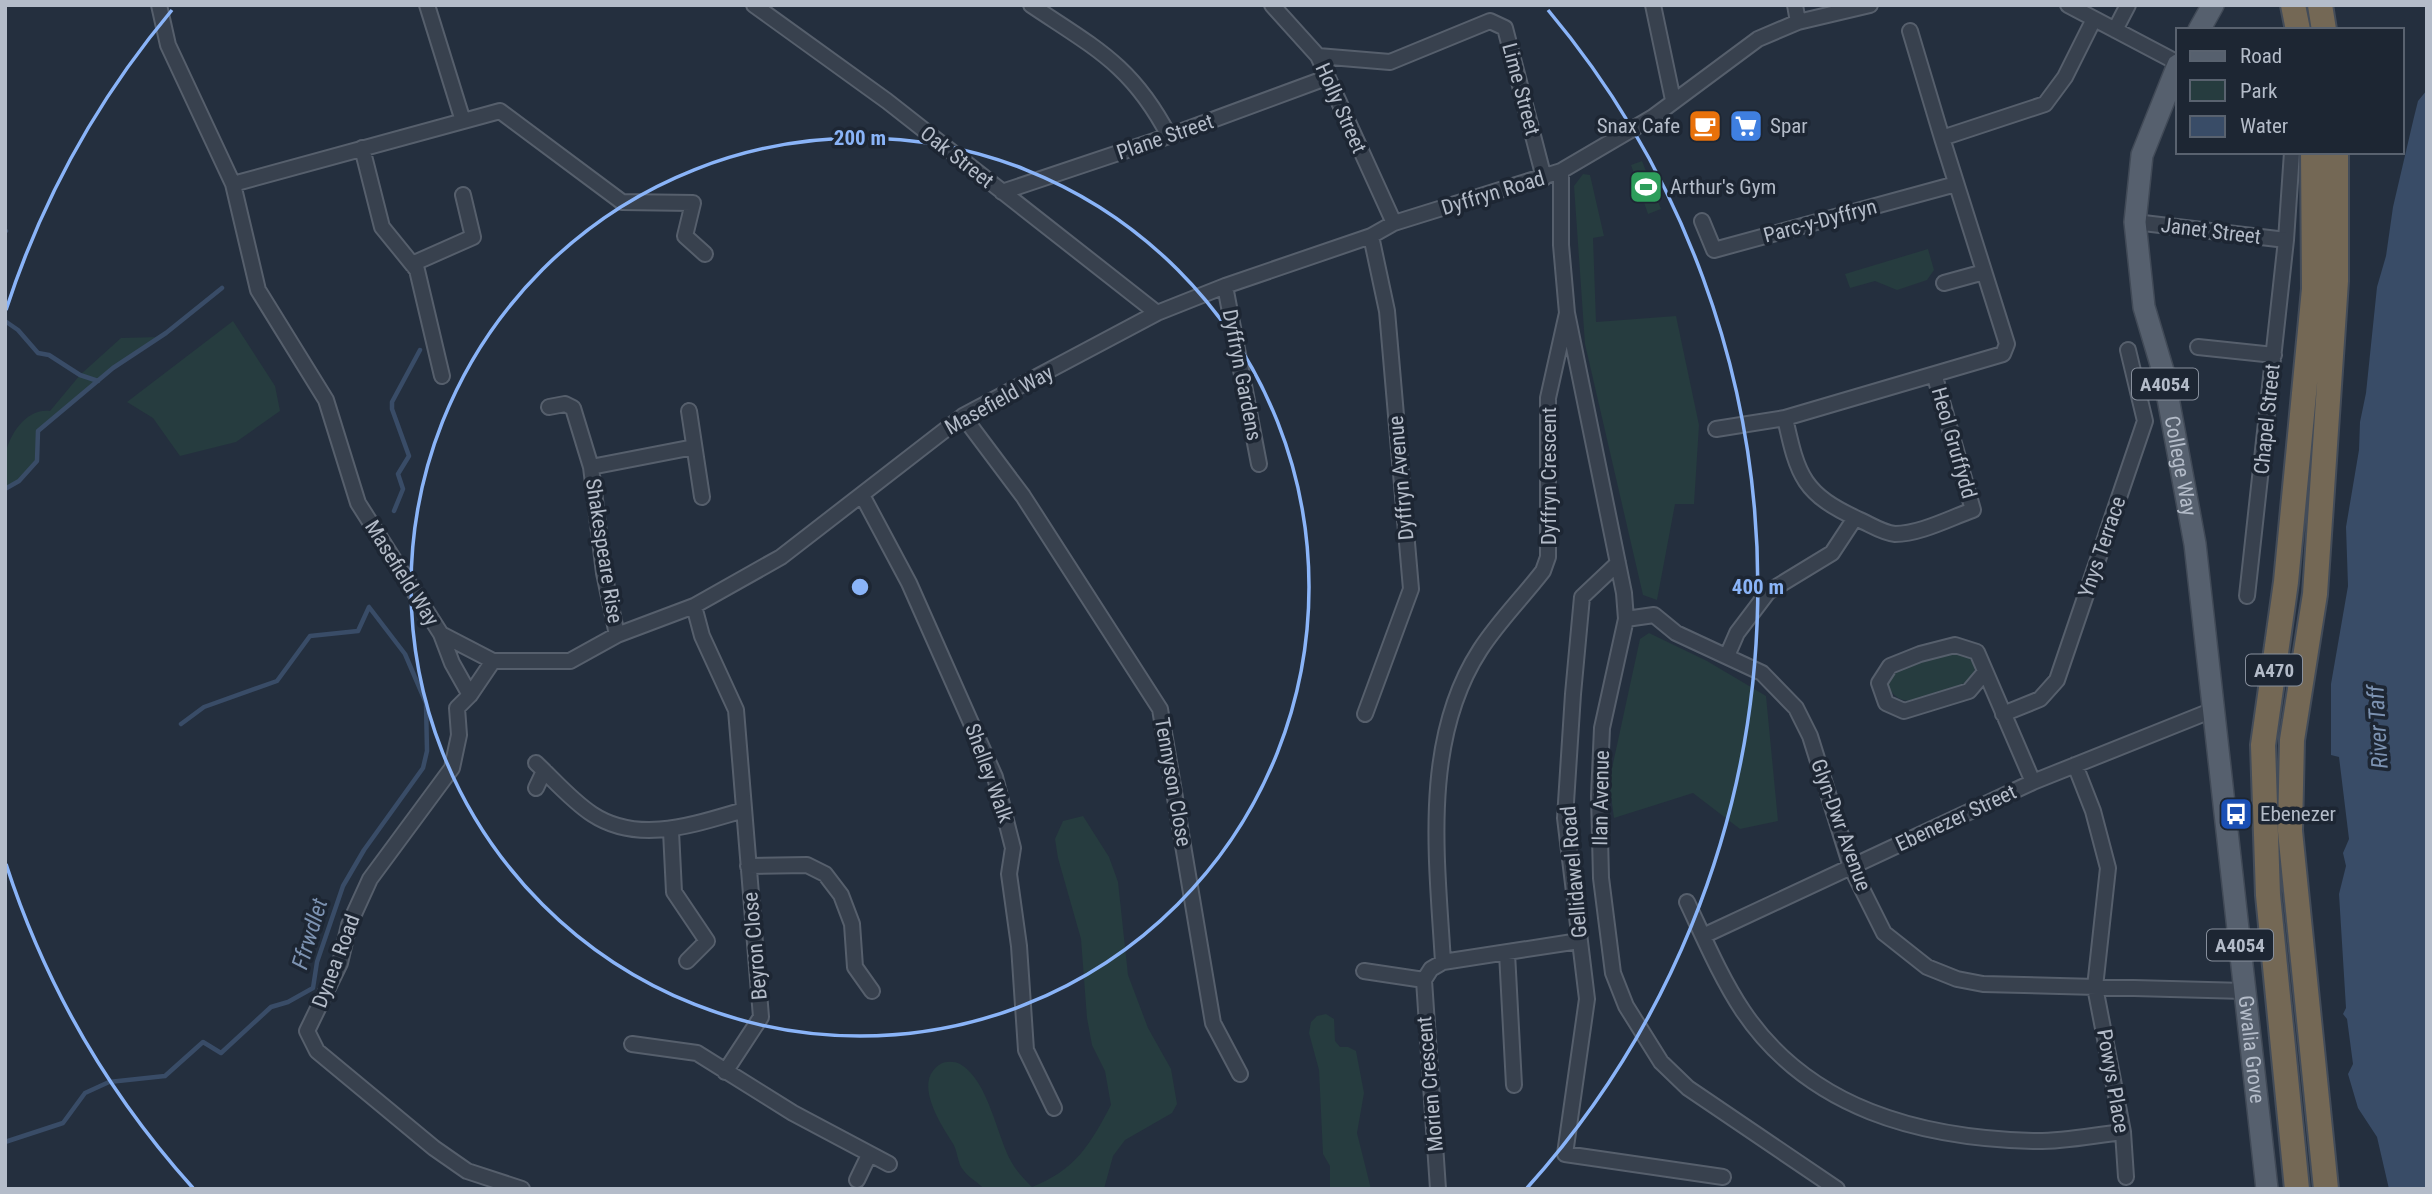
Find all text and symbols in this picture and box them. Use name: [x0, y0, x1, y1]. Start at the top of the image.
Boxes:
legend: [2176, 28, 2404, 154]
street label: Lime Street: [1497, 40, 1545, 138]
text: Road: [2240, 44, 2282, 68]
street label: Holly Street: [1311, 59, 1371, 157]
text: Park: [2240, 79, 2278, 103]
cafe icon: Snax Cafe: [1686, 107, 1724, 145]
supermarket icon: Spar: [1727, 107, 1765, 145]
street label: Plane Street: [1114, 109, 1216, 165]
place label: Snax Cafe: [1597, 114, 1680, 138]
place label: Spar: [1770, 114, 1808, 138]
text: Water: [2240, 114, 2288, 138]
street label: Oak Street: [916, 121, 998, 193]
text: 200 m: [834, 126, 886, 150]
street label: Dyffryn Road: [1439, 166, 1547, 220]
sports icon: Arthur's Gym: [1627, 168, 1665, 206]
place label: Arthur's Gym: [1670, 175, 1776, 199]
street label: Parc-y-Dyffryn: [1761, 194, 1879, 248]
street label: Janet Street: [2160, 213, 2262, 249]
street label: Dyffryn Gardens: [1218, 307, 1266, 443]
street label: Masefield Way: [941, 360, 1057, 440]
street label: Chapel Street: [2249, 362, 2285, 476]
road number: A4054: [2132, 368, 2198, 400]
street label: Heol Gruffydd: [1927, 385, 1981, 501]
street label: Dyffryn Crescent: [1537, 407, 1561, 545]
street label: College Way: [2160, 414, 2202, 518]
street label: Dyffryn Avenue: [1384, 415, 1418, 541]
street label: Shakespeare Rise: [581, 477, 627, 625]
street label: Ynys Terrace: [2074, 493, 2131, 601]
street label: Masefield Way: [360, 516, 444, 630]
centre of rings: [848, 575, 872, 599]
text: 400 m: [1732, 575, 1784, 599]
road number: A470: [2246, 654, 2302, 685]
water label: River Taff: [2362, 683, 2394, 769]
street label: Tennyson Close: [1150, 716, 1196, 849]
street label: Shelley Walk: [960, 720, 1018, 826]
street label: Ilan Avenue: [1588, 750, 1614, 846]
street label: Glyn-Dwr Avenue: [1806, 756, 1876, 894]
street label: Ebenezer Street: [1892, 780, 2020, 856]
bus stop icon: Ebenezer: [2217, 795, 2255, 833]
place label: Ebenezer: [2260, 802, 2336, 826]
street label: Gellidawel Road: [1556, 805, 1592, 939]
street label: Beyron Close: [738, 891, 772, 1001]
water label: Ffrwdlet: [286, 895, 334, 973]
street label: Dynea Road: [307, 911, 365, 1011]
road number: A4054: [2207, 930, 2273, 960]
street label: Gwalia Grove: [2233, 994, 2269, 1105]
street label: Morien Crescent: [1412, 1015, 1448, 1153]
street label: Powys Place: [2092, 1027, 2134, 1135]

